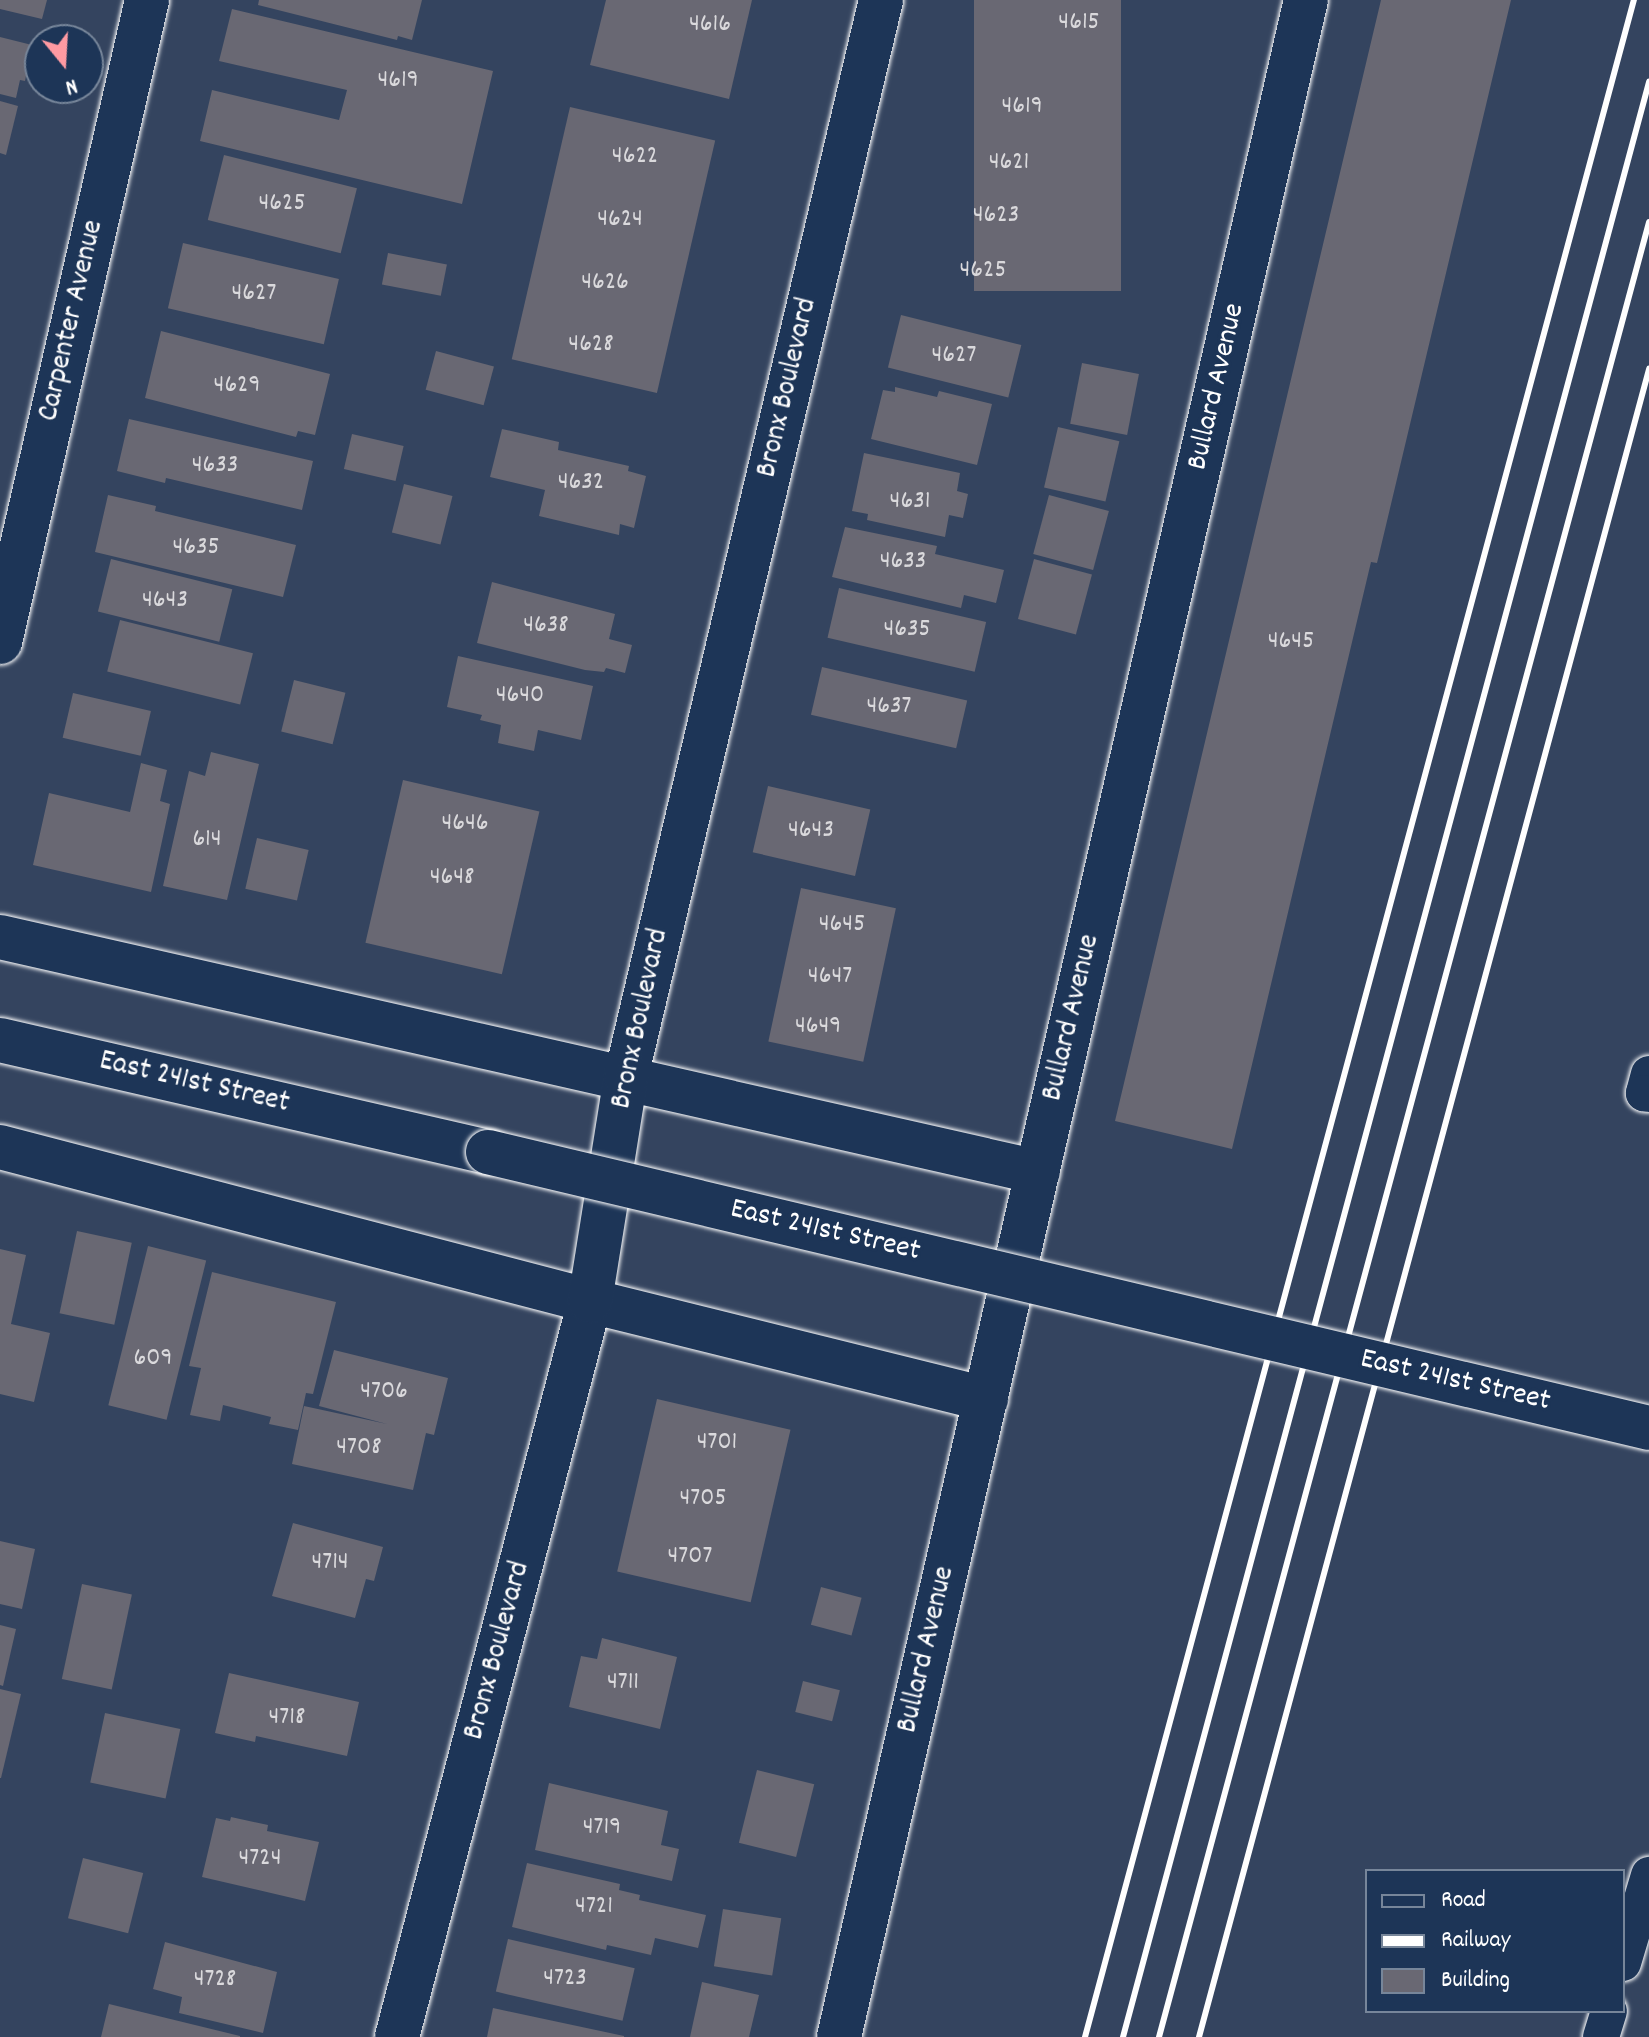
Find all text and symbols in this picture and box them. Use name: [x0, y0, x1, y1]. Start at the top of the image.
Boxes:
house number: 4615: [1058, 7, 1100, 39]
house number: 4616: [689, 9, 731, 41]
north arrow: [24, 24, 104, 104]
house number: 4619: [377, 65, 419, 97]
text: N: [61, 69, 81, 102]
house number: 4619: [1001, 91, 1043, 123]
house number: 4622: [612, 141, 658, 173]
house number: 4621: [989, 147, 1029, 179]
house number: 4625: [259, 188, 305, 220]
house number: 4623: [973, 200, 1019, 232]
house number: 4624: [597, 204, 643, 236]
street label: Carpenter Avenue: [32, 217, 114, 425]
house number: 4625: [960, 255, 1006, 287]
house number: 4626: [581, 267, 629, 299]
house number: 4627: [232, 278, 276, 310]
street label: Bronx Boulevard: [751, 295, 827, 481]
street label: Bullard Avenue: [1181, 300, 1255, 474]
house number: 4628: [568, 329, 614, 361]
house number: 4627: [932, 340, 976, 372]
house number: 4629: [214, 370, 260, 402]
house number: 4633: [192, 450, 238, 482]
house number: 4632: [558, 467, 604, 499]
house number: 4631: [890, 486, 930, 518]
house number: 4635: [172, 532, 220, 564]
house number: 4633: [880, 546, 926, 578]
house number: 4643: [142, 585, 188, 617]
house number: 4638: [523, 610, 569, 642]
house number: 4635: [883, 614, 931, 646]
house number: 4645: [1268, 626, 1314, 658]
house number: 4640: [496, 680, 544, 712]
house number: 4637: [866, 691, 912, 723]
house number: 4646: [441, 808, 489, 840]
house number: 4643: [788, 815, 834, 847]
house number: 614: [192, 824, 222, 856]
house number: 4648: [430, 862, 474, 894]
house number: 4645: [819, 909, 865, 941]
street label: Bronx Boulevard: [605, 926, 679, 1112]
street label: Bullard Avenue: [1036, 931, 1110, 1105]
house number: 4647: [808, 961, 852, 993]
house number: 4649: [795, 1011, 841, 1043]
street label: East 241st Street: [96, 1045, 292, 1123]
street label: East 241st Street: [727, 1193, 923, 1271]
house number: 609: [134, 1343, 172, 1375]
street label: East 241st Street: [1357, 1343, 1553, 1421]
house number: 4706: [360, 1376, 408, 1408]
house number: 4701: [697, 1427, 737, 1459]
house number: 4708: [336, 1432, 382, 1464]
house number: 4705: [680, 1483, 726, 1515]
house number: 4707: [668, 1541, 712, 1573]
house number: 4714: [311, 1547, 349, 1579]
street label: Bronx Boulevard: [458, 1558, 540, 1744]
street label: Bullard Avenue: [891, 1563, 965, 1737]
house number: 4711: [607, 1667, 639, 1699]
house number: 4718: [269, 1702, 305, 1734]
house number: 4719: [583, 1812, 621, 1844]
house number: 4724: [239, 1843, 281, 1875]
legend: [1365, 1869, 1625, 2013]
text: Road: [1441, 1884, 1486, 1918]
house number: 4721: [575, 1891, 613, 1923]
text: Railway: [1441, 1924, 1510, 1958]
house number: 4723: [543, 1963, 587, 1995]
house number: 4728: [194, 1964, 236, 1996]
text: Building: [1441, 1964, 1510, 1998]

